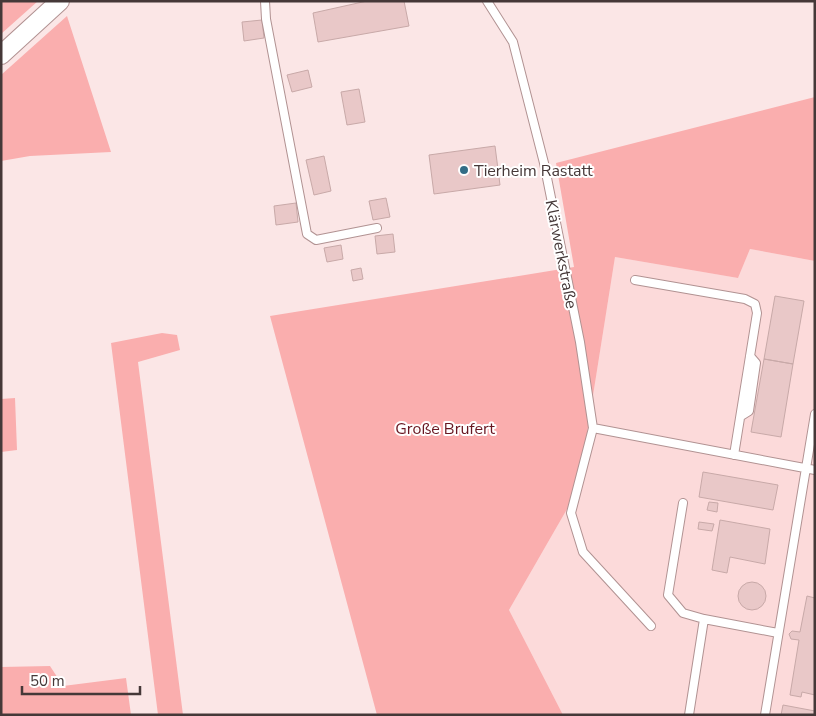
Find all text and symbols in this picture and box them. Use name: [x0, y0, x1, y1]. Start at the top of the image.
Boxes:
place label: Tierheim Rastatt: [474, 160, 593, 182]
marker: Tierheim Rastatt: [458, 164, 470, 176]
street label: Klärwerkstraße: [540, 198, 582, 311]
park label: Große Brufert: [395, 418, 495, 440]
scale bar: [22, 664, 140, 696]
text: 50 m: [30, 671, 65, 691]

